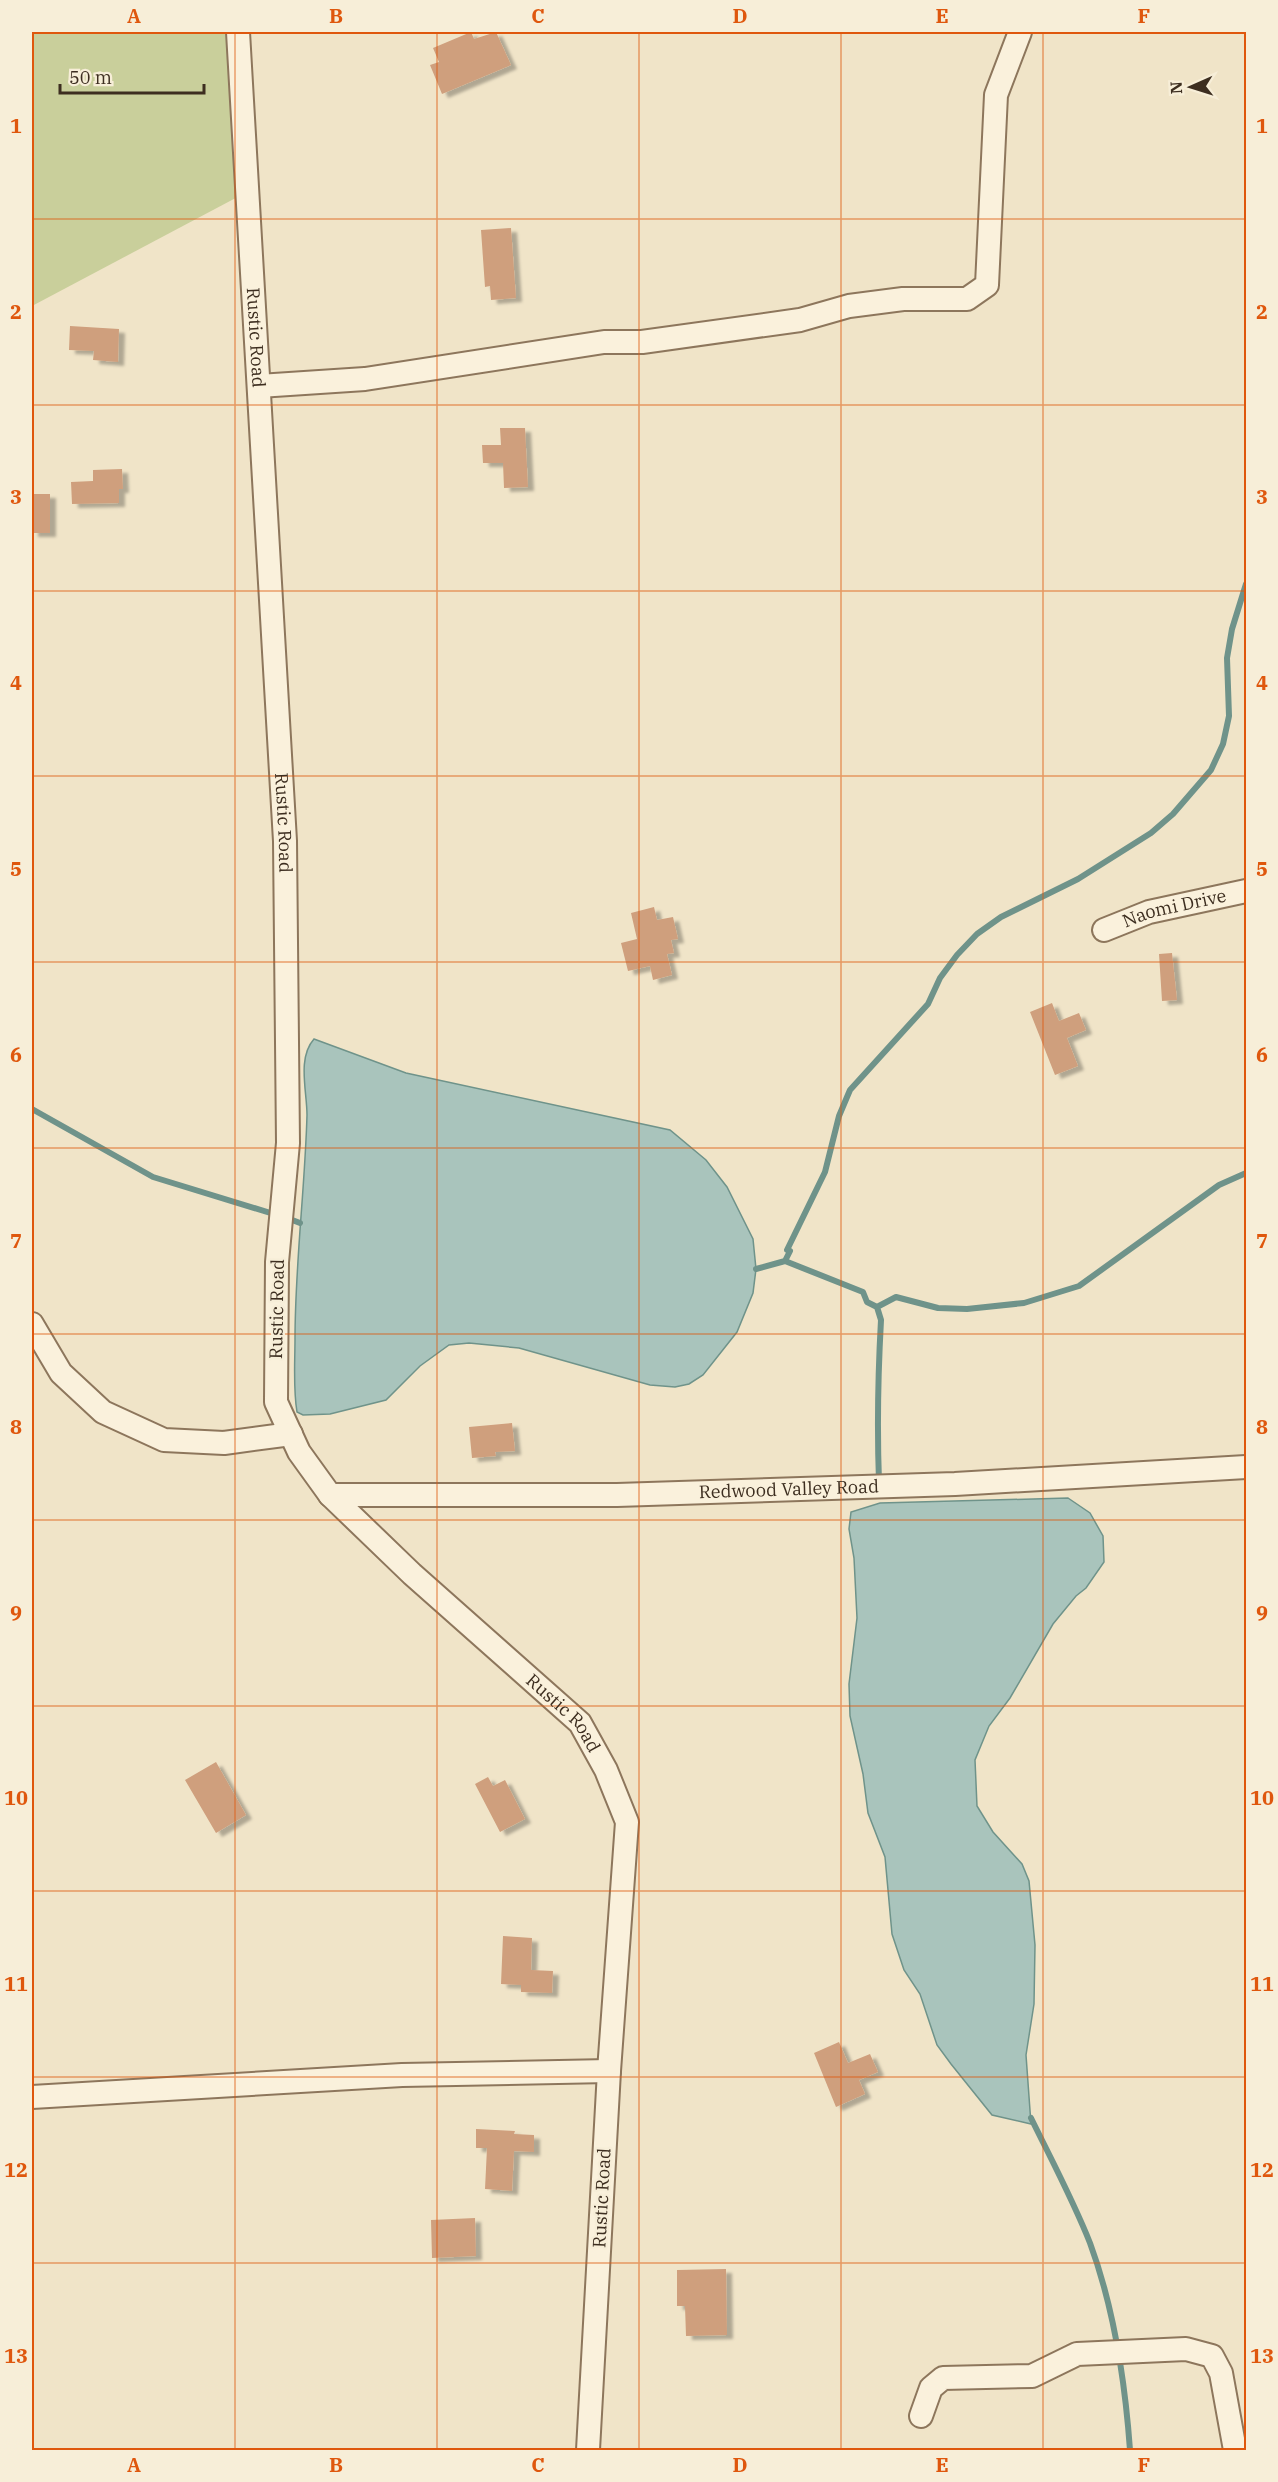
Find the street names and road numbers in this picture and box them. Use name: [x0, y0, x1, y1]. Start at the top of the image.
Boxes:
street label: Rustic Road: [242, 287, 271, 388]
street label: Rustic Road: [270, 772, 297, 873]
street label: Naomi Drive: [1119, 884, 1228, 932]
street label: Rustic Road: [264, 1259, 289, 1359]
street label: Redwood Valley Road: [699, 1474, 879, 1503]
street label: Rustic Road: [521, 1669, 606, 1756]
street label: Rustic Road: [587, 2147, 616, 2249]

